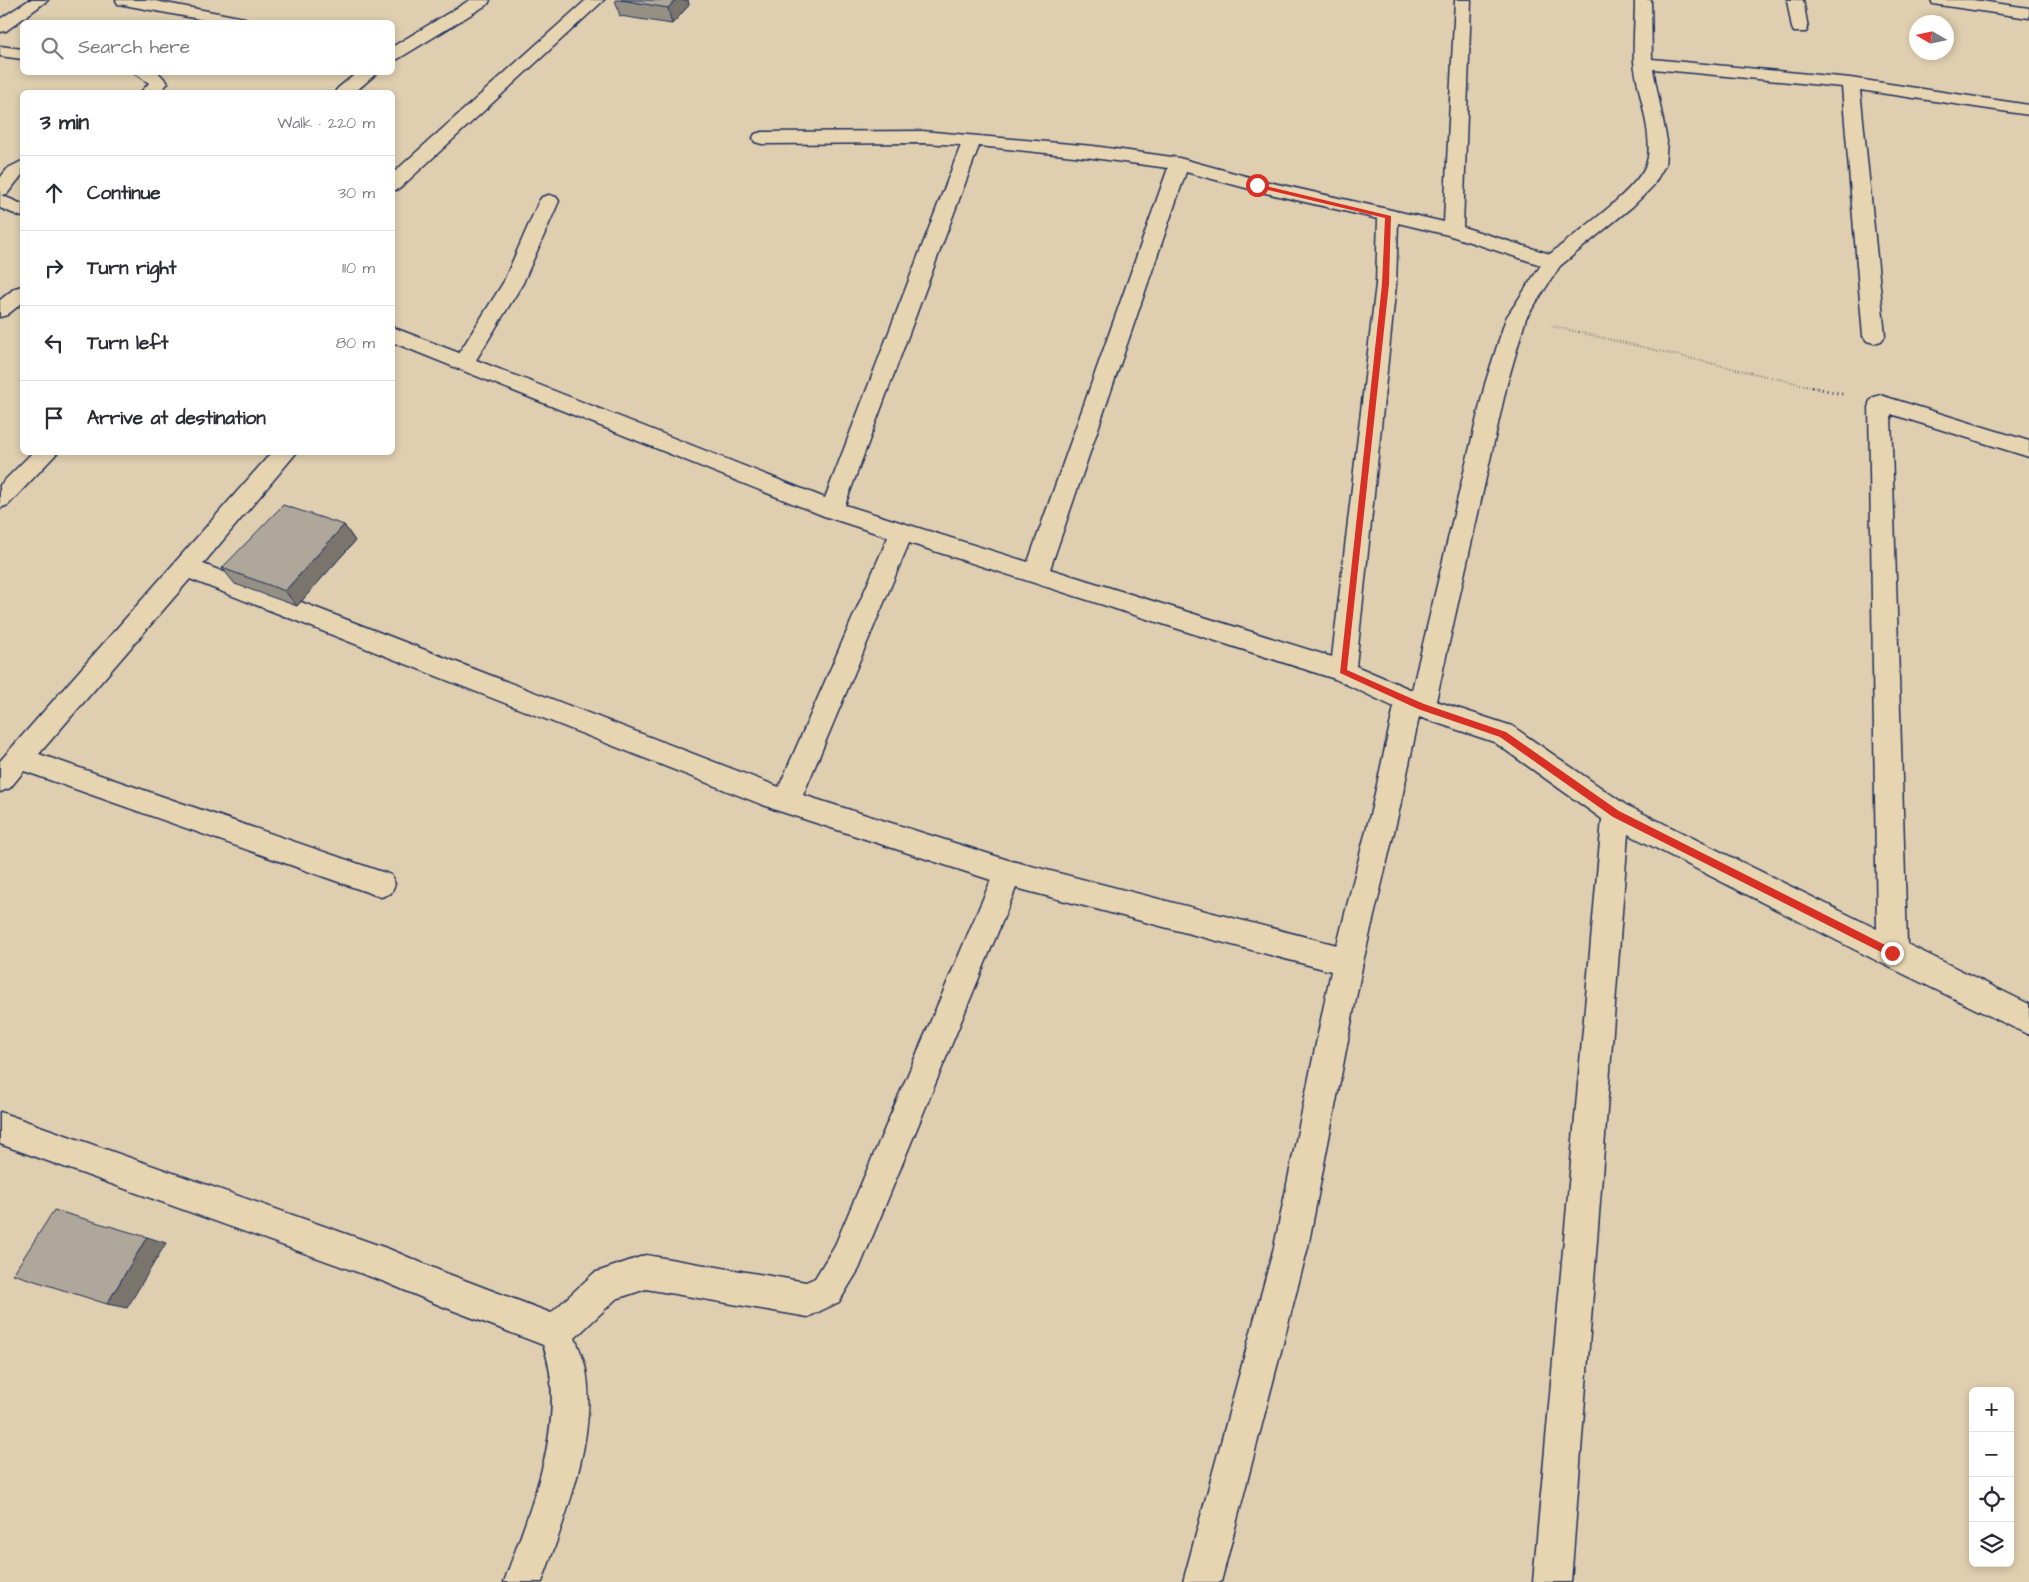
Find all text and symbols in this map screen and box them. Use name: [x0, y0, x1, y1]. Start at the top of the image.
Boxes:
north arrow: [1909, 15, 1954, 60]
search box: [20, 20, 395, 75]
icon: search: [38, 34, 66, 62]
text: Search here: [78, 34, 190, 61]
text: 3 min: [40, 108, 89, 137]
text: Walk · 220 m: [277, 112, 375, 134]
route start: [1246, 174, 1269, 197]
icon: ahead: [40, 179, 68, 207]
text: Continue: [87, 180, 161, 207]
text: 30 m: [338, 182, 375, 204]
icon: right: [40, 254, 68, 282]
text: Turn right: [87, 255, 176, 282]
text: 110 m: [342, 257, 375, 279]
icon: left: [40, 329, 68, 357]
text: Turn left: [87, 330, 168, 357]
text: 80 m: [336, 332, 375, 354]
icon: arrive: [40, 404, 68, 432]
text: Arrive at destination: [87, 405, 266, 432]
route end: [1881, 942, 1904, 965]
map controls: [1969, 1387, 2014, 1567]
button: +: [1969, 1387, 2014, 1432]
button: −: [1969, 1432, 2014, 1477]
button: locate: [1969, 1477, 2014, 1522]
button: layers: [1969, 1522, 2014, 1567]

